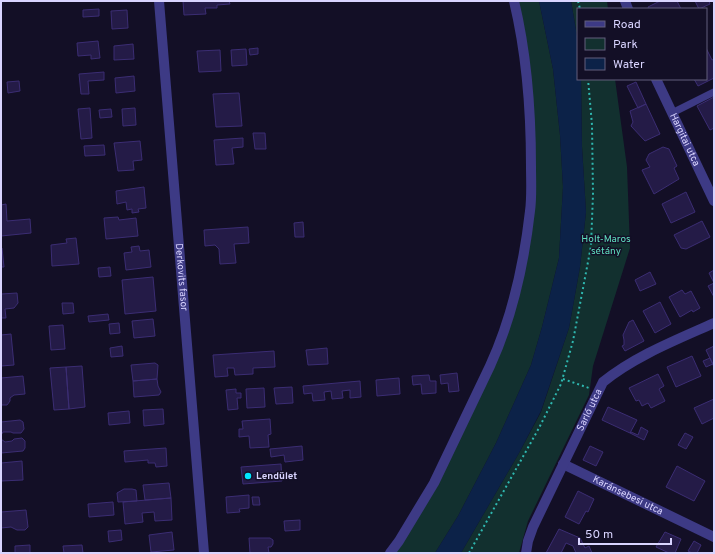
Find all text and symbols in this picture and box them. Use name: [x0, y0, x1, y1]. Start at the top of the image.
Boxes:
legend: [577, 8, 707, 80]
text: Road: [613, 17, 641, 33]
text: Park: [613, 37, 638, 53]
text: Water: [613, 57, 645, 73]
street label: Hargitai utca: [667, 111, 703, 168]
park label: Holt-Maros sétány: [581, 233, 631, 258]
street label: Derkovits fasor: [172, 243, 191, 311]
street label: Sarló utca: [574, 387, 605, 433]
place label: Lendület: [256, 470, 297, 483]
marker: Lendület: [243, 471, 253, 481]
street label: Karánsebesi utca: [590, 473, 665, 518]
scale bar: [579, 520, 671, 546]
text: 50 m: [585, 527, 613, 543]

